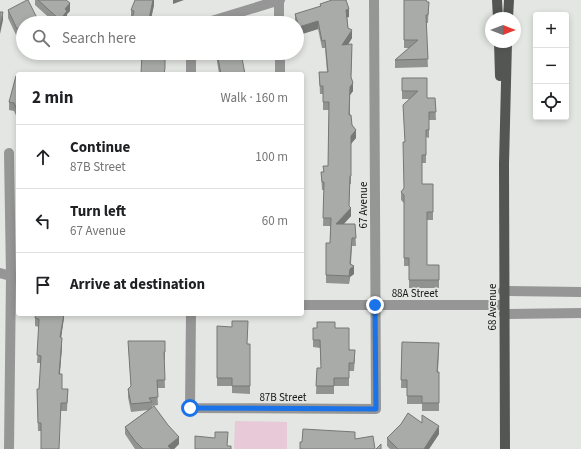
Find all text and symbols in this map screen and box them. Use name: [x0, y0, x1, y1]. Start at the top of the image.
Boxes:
north arrow: [485, 12, 521, 48]
map controls: [533, 12, 569, 120]
button: +: [533, 12, 569, 48]
search box: [16, 16, 304, 60]
icon: search: [30, 27, 52, 49]
text: Search here: [62, 28, 136, 49]
button: −: [533, 48, 569, 84]
button: locate: [533, 84, 569, 120]
text: 2 min: [32, 86, 73, 110]
text: Walk · 160 m: [220, 89, 288, 107]
text: Continue: [70, 137, 130, 158]
icon: ahead: [32, 146, 54, 168]
text: 100 m: [255, 148, 288, 166]
text: 87B Street: [70, 158, 126, 176]
street label: 67 Avenue: [356, 181, 371, 229]
text: Turn left: [70, 201, 126, 222]
icon: left: [32, 210, 54, 232]
text: 60 m: [262, 212, 288, 230]
text: 67 Avenue: [70, 222, 126, 240]
icon: arrive: [32, 274, 54, 296]
text: Arrive at destination: [70, 274, 205, 295]
street label: 68 Avenue: [485, 283, 500, 331]
street label: 88A Street: [392, 286, 439, 301]
route end: [366, 296, 384, 314]
street label: 87B Street: [259, 390, 307, 405]
route start: [181, 399, 199, 417]

